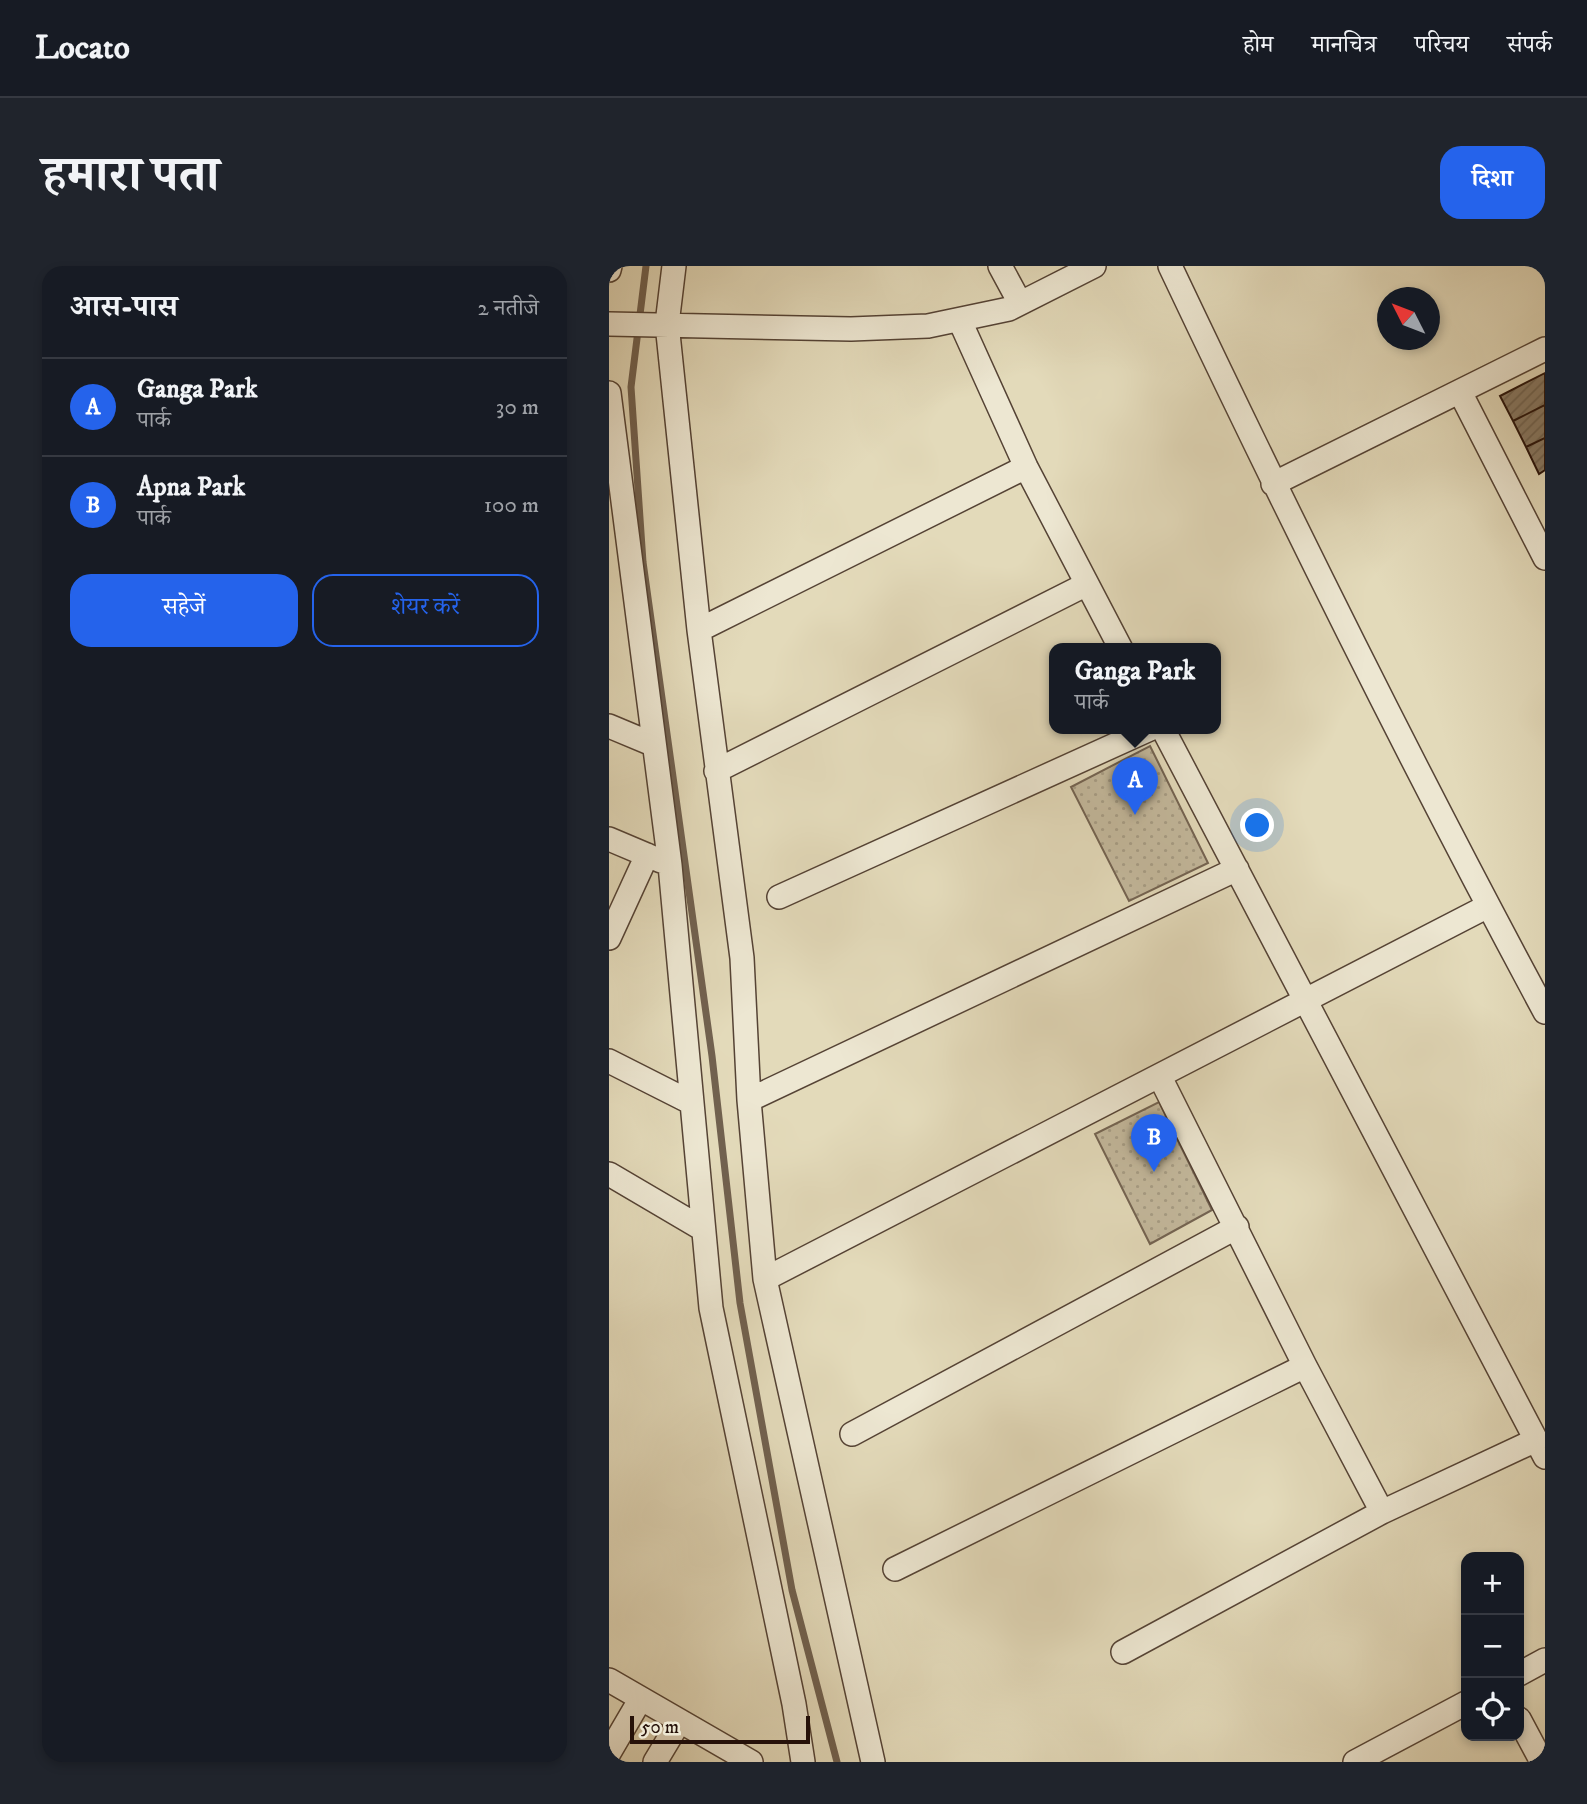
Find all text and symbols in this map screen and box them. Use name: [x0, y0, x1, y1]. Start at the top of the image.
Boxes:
text: Locato: [35, 28, 130, 69]
text: होम: [1243, 30, 1273, 60]
text: मानचित्र: [1311, 30, 1377, 60]
text: परिचय: [1415, 30, 1469, 60]
text: संपर्क: [1507, 30, 1552, 60]
text: हमारा पता: [42, 145, 219, 207]
button: दिशा: [1440, 146, 1545, 219]
north arrow: [1377, 287, 1440, 350]
text: आस-पास: [70, 289, 178, 326]
text: 2 नतीजे: [478, 294, 539, 323]
text: Ganga Park: [137, 373, 258, 406]
text: A: [86, 393, 100, 422]
text: 30 m: [496, 393, 539, 422]
text: पार्क: [137, 406, 171, 435]
text: Apna Park: [137, 471, 245, 504]
text: B: [86, 491, 100, 520]
text: 100 m: [484, 491, 539, 520]
text: पार्क: [137, 504, 171, 533]
button: सहेजें: [70, 574, 298, 647]
button: शेयर करें: [312, 574, 539, 647]
popup: [1049, 643, 1221, 734]
text: Ganga Park: [1075, 655, 1195, 688]
text: पार्क: [1075, 688, 1109, 717]
pin: A: [1112, 757, 1158, 815]
your location: [1240, 808, 1274, 842]
pin: B: [1131, 1114, 1177, 1172]
map controls: [1461, 1552, 1524, 1741]
button: +: [1461, 1552, 1524, 1615]
button: −: [1461, 1615, 1524, 1678]
button: locate: [1461, 1678, 1524, 1741]
scale bar: [630, 1713, 810, 1745]
text: 50 m: [641, 1716, 679, 1739]

